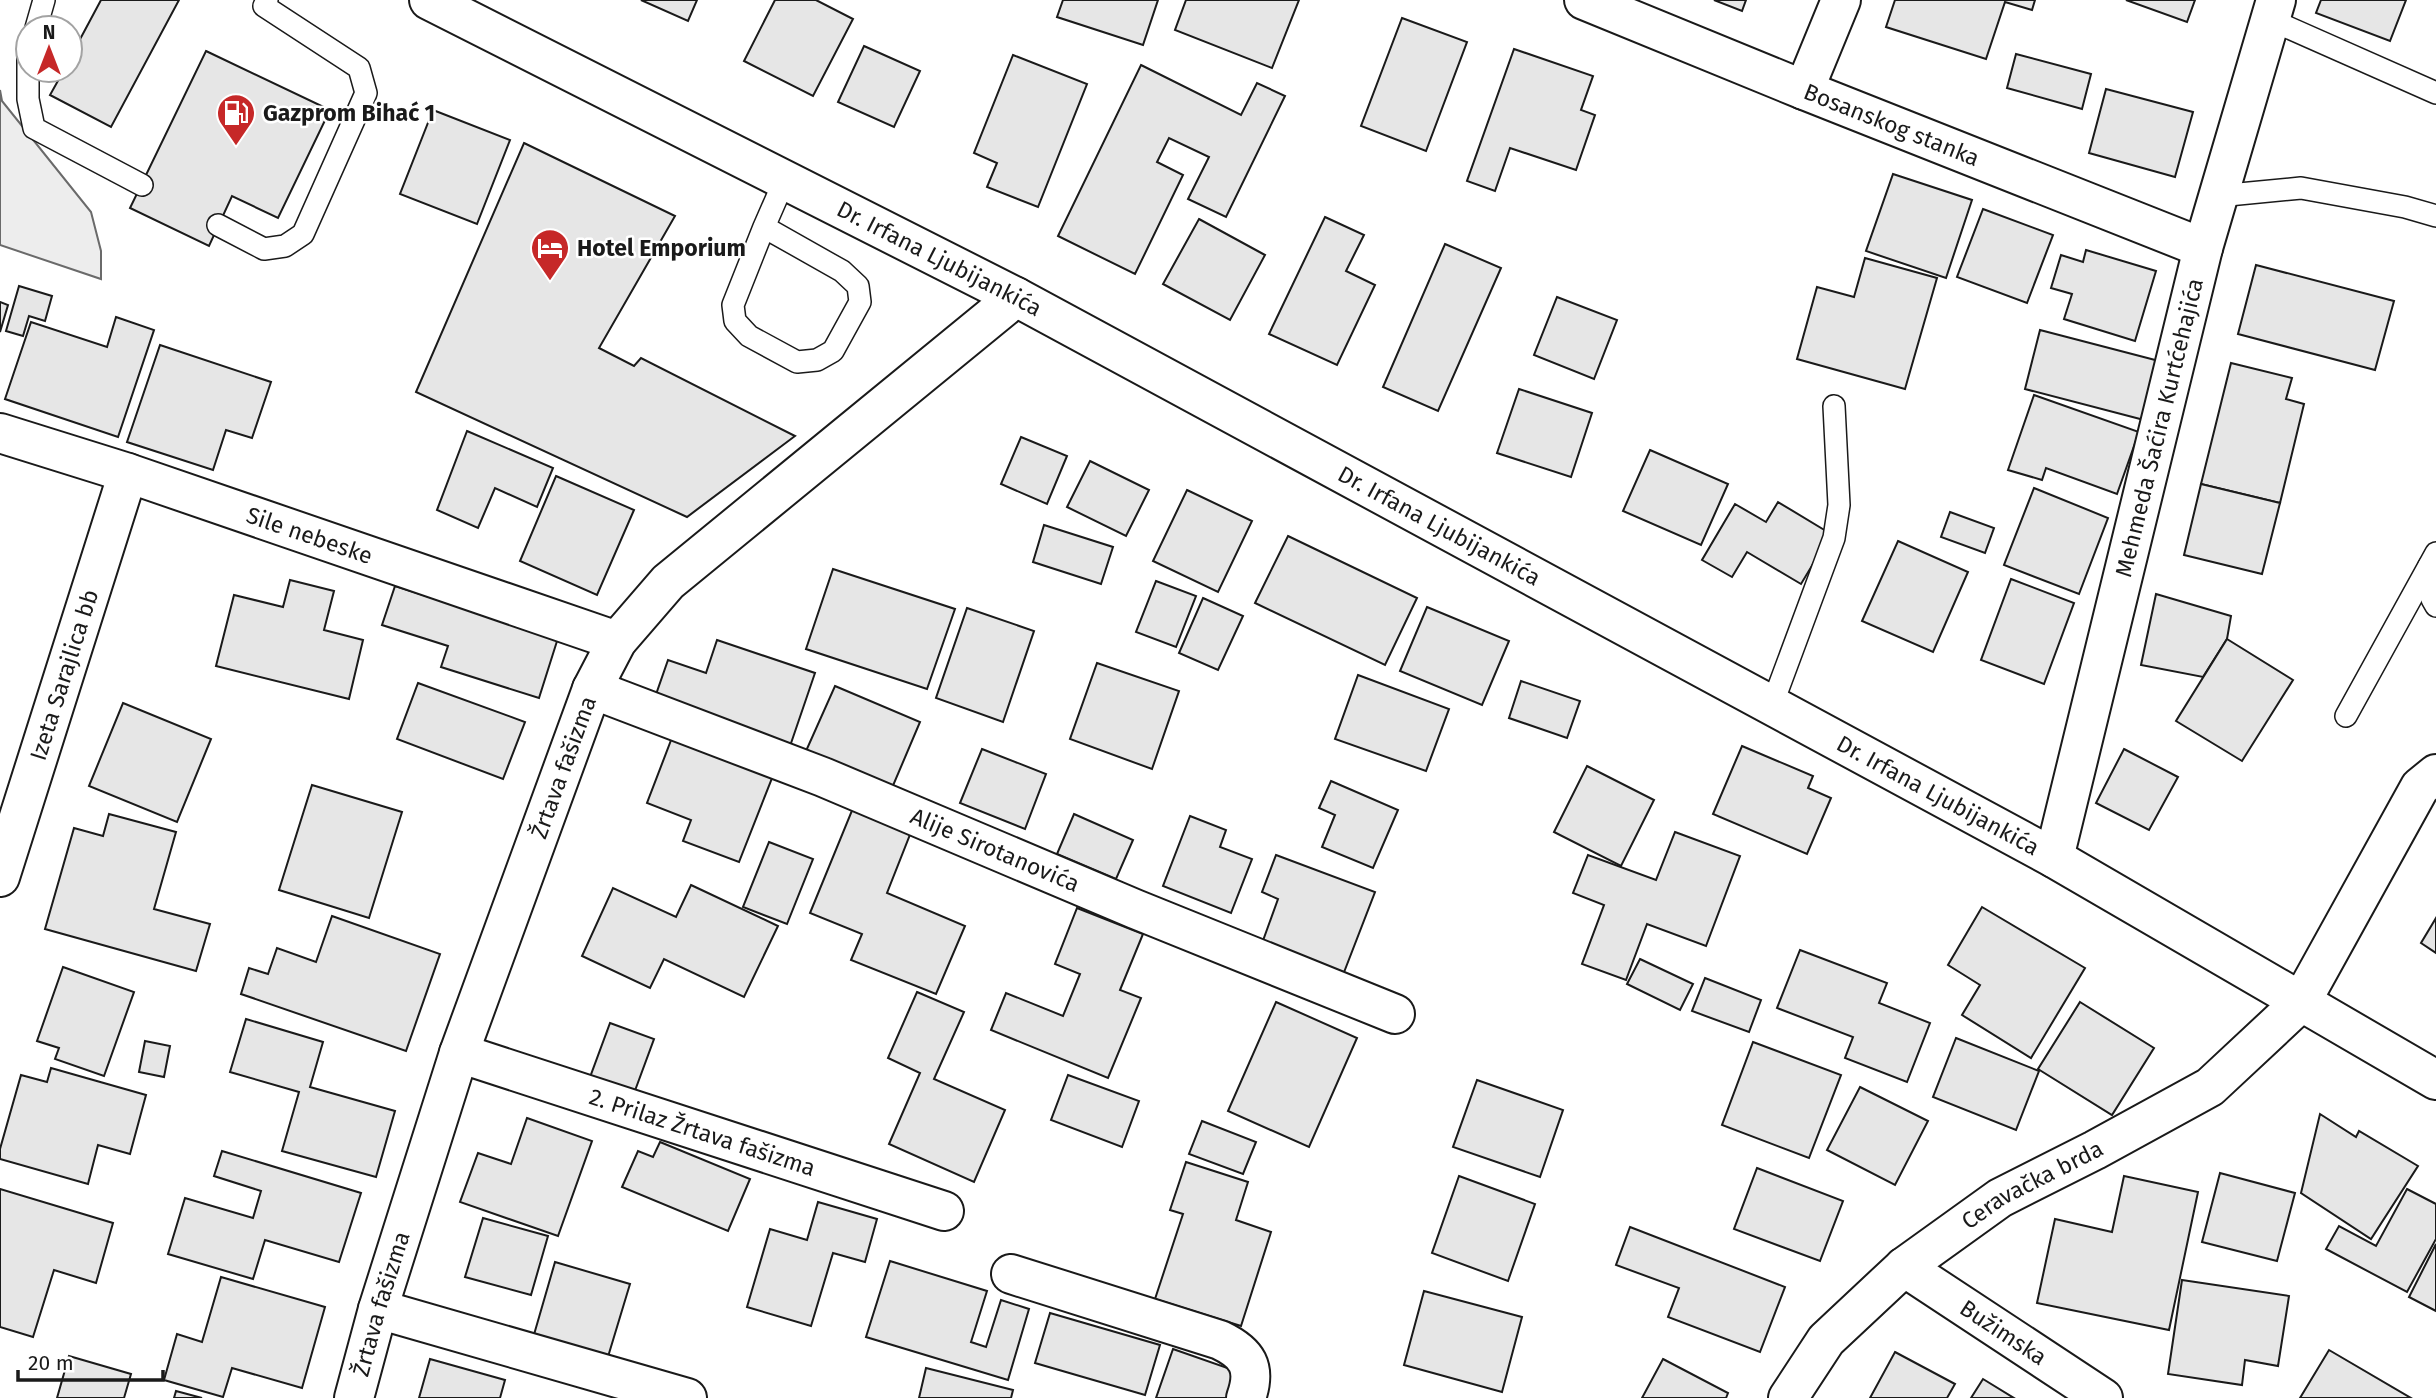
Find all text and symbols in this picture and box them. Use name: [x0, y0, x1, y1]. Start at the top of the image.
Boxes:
north arrow: [14, 14, 84, 84]
text: N: [43, 21, 55, 44]
street label: Bosanskog stanka: [1800, 77, 1984, 172]
fuel station icon: Gazprom Bihać 1: [215, 92, 257, 147]
place label: Gazprom Bihać 1: [263, 99, 435, 127]
street label: Dr. Irfana Ljubijankića: [832, 195, 1047, 322]
hotel icon: Hotel Emporium: [529, 227, 571, 282]
place label: Hotel Emporium: [577, 234, 746, 262]
street label: Mehmeda Šaćira Kurtćehajića: [2109, 275, 2209, 580]
street label: Dr. Irfana Ljubijankića: [1333, 460, 1545, 592]
street label: Sile nebeske: [243, 501, 376, 570]
street label: Izeta Sarajlica bb: [24, 586, 104, 764]
street label: Žrtava fašizma: [525, 692, 602, 842]
street label: Dr. Irfana Ljubijankića: [1832, 729, 2044, 861]
street label: Alije Sirotanovića: [906, 802, 1084, 898]
street label: 2. Prilaz Žrtava fašizma: [586, 1082, 819, 1182]
street label: Ceravačka brda: [1956, 1134, 2108, 1235]
street label: Žrtava fašizma: [347, 1228, 416, 1379]
street label: Bužimska: [1955, 1294, 2052, 1371]
scale bar: [18, 1338, 163, 1382]
text: 20 m: [28, 1350, 74, 1376]

